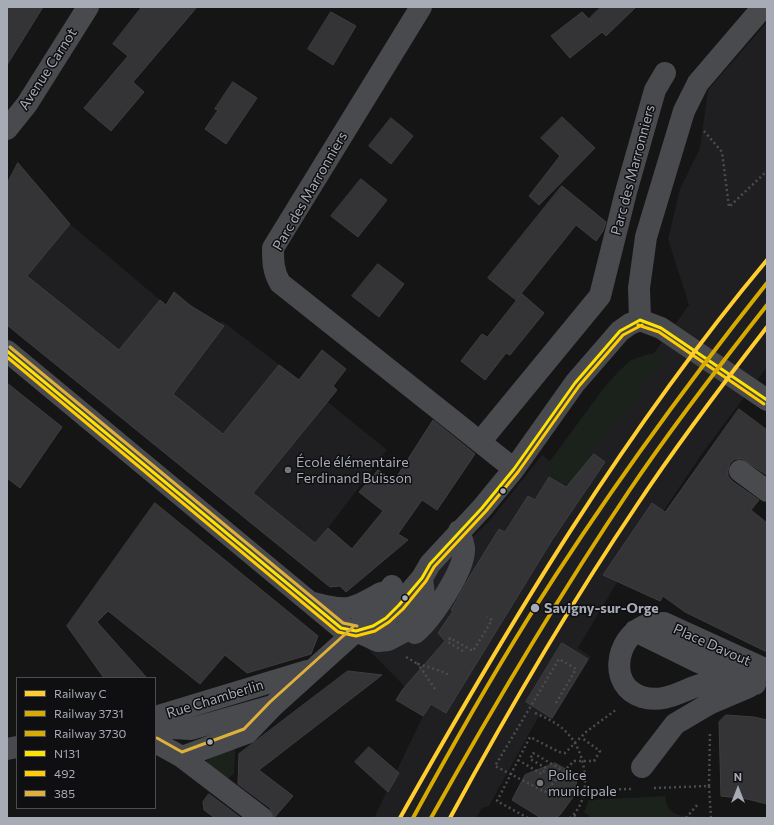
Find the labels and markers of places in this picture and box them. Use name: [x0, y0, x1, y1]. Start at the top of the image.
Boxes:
place label: École élémentaire Ferdinand Buisson: [296, 454, 412, 486]
marker: École élémentaire Ferdinand Buisson: [283, 465, 293, 475]
unlabelled marker: [498, 486, 508, 496]
unlabelled marker: [400, 593, 410, 603]
place label: Savigny-sur-Orge: [544, 600, 659, 616]
marker: Savigny-sur-Orge: [529, 602, 541, 614]
unlabelled marker: [205, 737, 215, 747]
place label: Police municipale: [548, 767, 617, 800]
marker: Police municipale: [535, 778, 545, 788]

